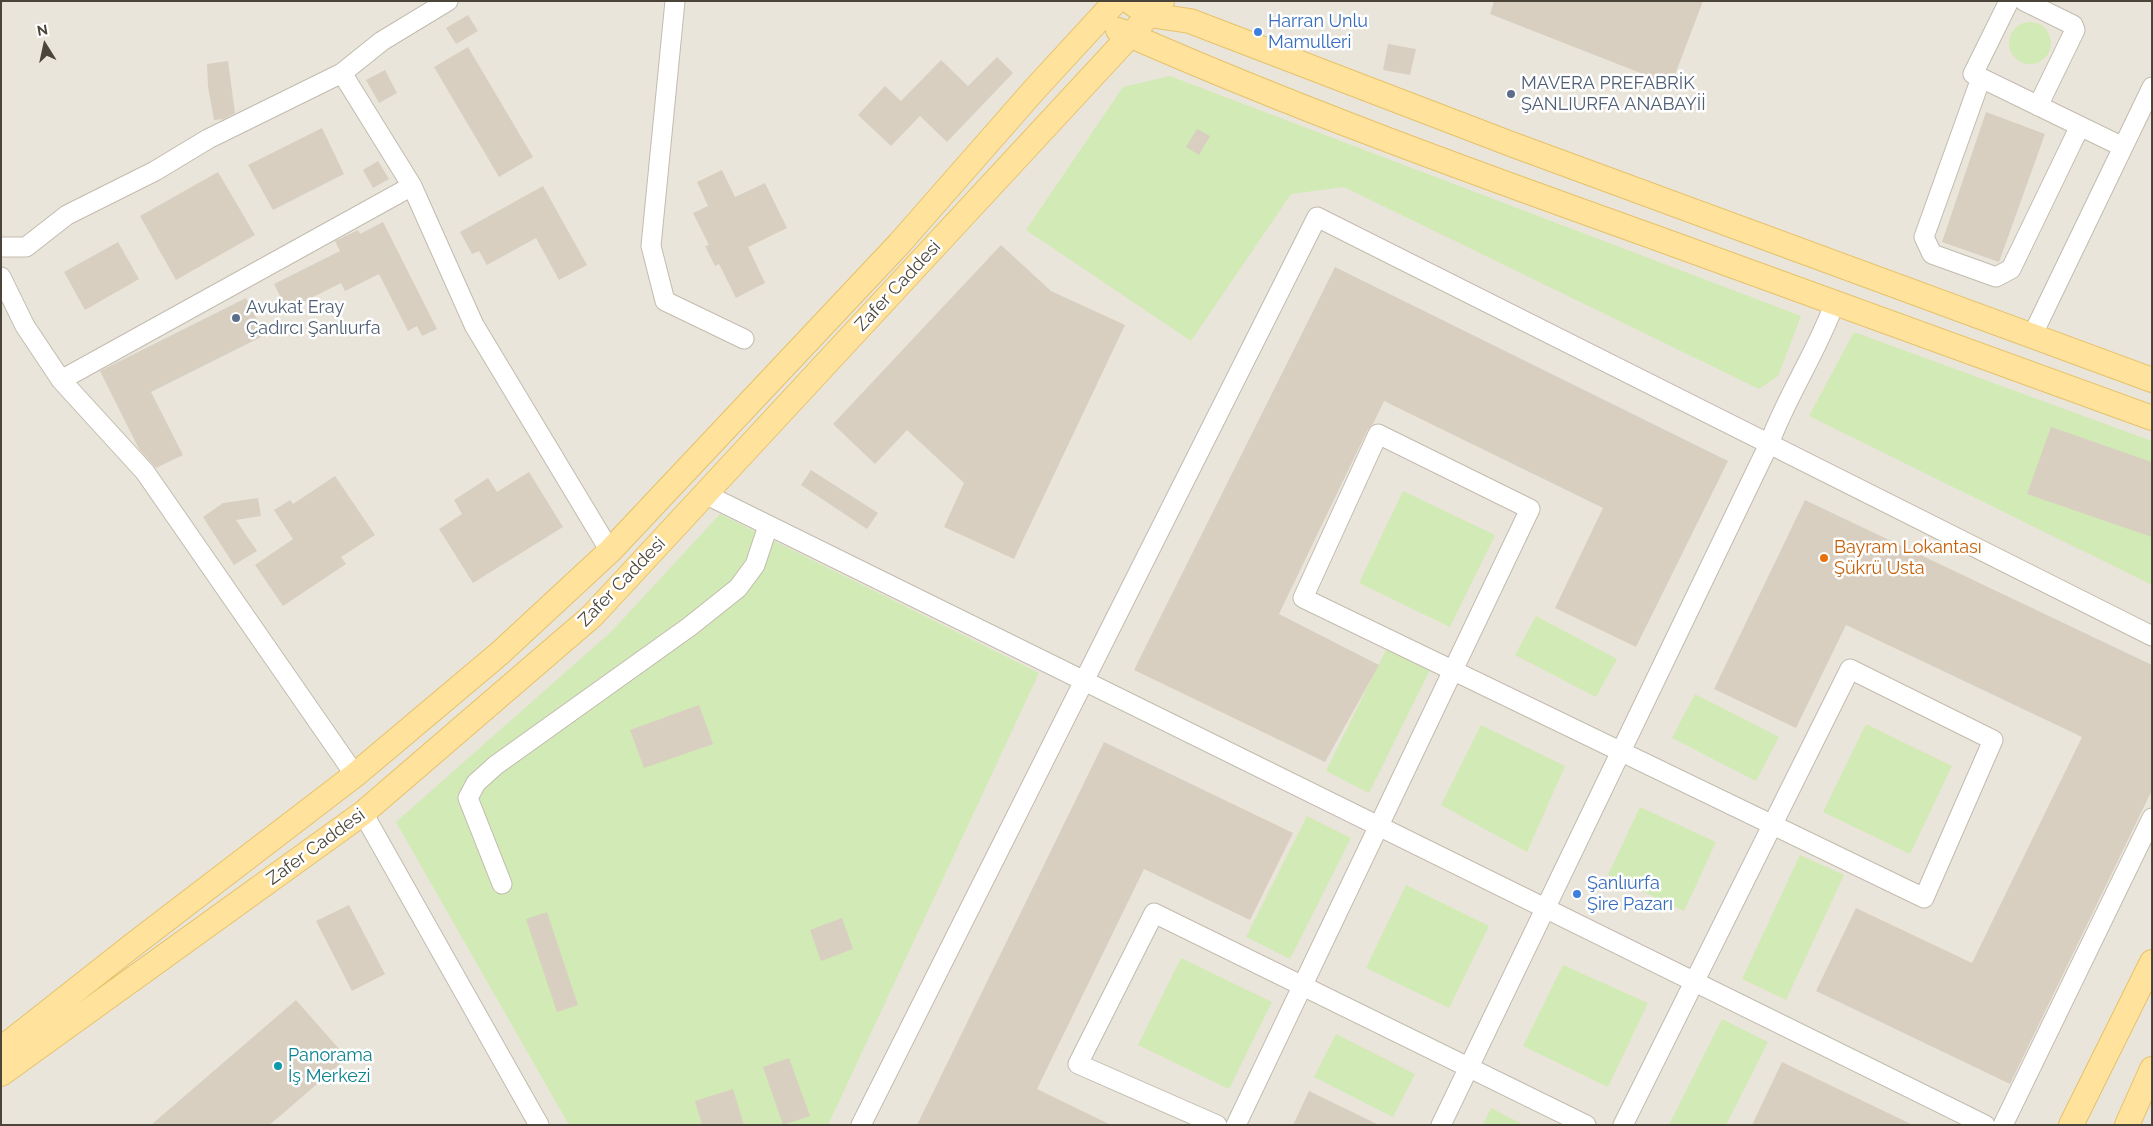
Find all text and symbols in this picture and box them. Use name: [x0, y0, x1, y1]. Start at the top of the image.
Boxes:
place label: Harran Unlu Mamulleri: [1268, 11, 1368, 54]
north arrow: [20, 20, 70, 70]
text: N: [36, 21, 49, 39]
marker: Harran Unlu Mamulleri: [1252, 26, 1264, 38]
place label: MAVERA PREFABRİK ŞANLIURFA ANABAYİİ: [1521, 73, 1706, 116]
marker: MAVERA PREFABRİK ŞANLIURFA ANABAYİİ: [1505, 88, 1517, 100]
street label: Zafer Caddesi: [851, 236, 945, 336]
place label: Avukat Eray Çadırcı Şanlıurfa: [246, 297, 380, 340]
marker: Avukat Eray Çadırcı Şanlıurfa: [230, 312, 242, 324]
street label: Zafer Caddesi: [574, 533, 670, 631]
place label: Bayram Lokantası Şükrü Usta: [1834, 537, 1982, 580]
marker: Bayram Lokantası Şükrü Usta: [1818, 552, 1830, 564]
street label: Zafer Caddesi: [263, 804, 369, 890]
place label: Şanlıurfa Şire Pazarı: [1587, 873, 1673, 916]
marker: Şanlıurfa Şire Pazarı: [1571, 888, 1583, 900]
place label: Panorama İş Merkezi: [288, 1045, 373, 1088]
marker: Panorama İş Merkezi: [272, 1060, 284, 1072]

